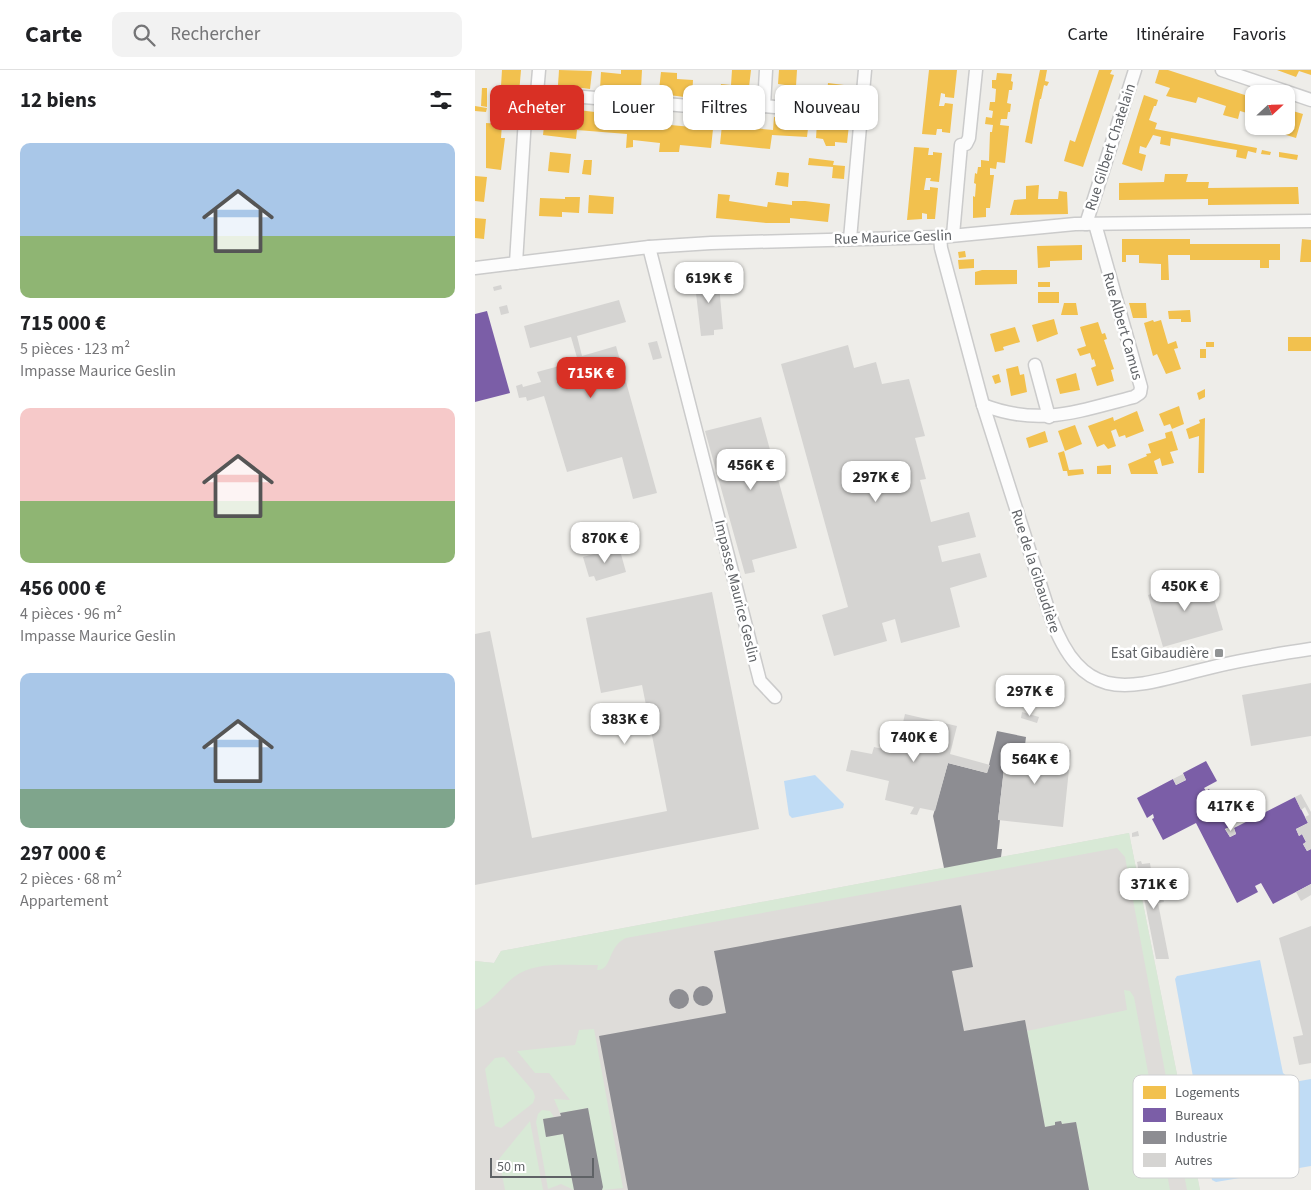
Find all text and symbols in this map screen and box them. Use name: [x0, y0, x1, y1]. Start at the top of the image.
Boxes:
search box: [112, 12, 462, 57]
text: Carte: [25, 17, 82, 52]
icon: search: [130, 21, 158, 49]
text: Rechercher: [170, 21, 260, 48]
text: Carte: [1068, 22, 1108, 47]
text: Itinéraire: [1136, 22, 1204, 47]
text: Favoris: [1232, 22, 1286, 47]
street label: Rue Gilbert Chatelain: [1080, 81, 1141, 213]
text: 12 biens: [20, 85, 96, 115]
chip: Acheter: [490, 85, 584, 130]
chip: Louer: [594, 85, 673, 130]
chip: Filtres: [683, 85, 765, 130]
chip: Nouveau: [775, 85, 878, 130]
north arrow: [1245, 85, 1295, 135]
map controls: [1245, 85, 1295, 135]
icon: filters: [427, 86, 455, 114]
icon: home: [193, 176, 283, 266]
street label: Rue Maurice Geslin: [834, 225, 953, 250]
pin: 619K €: [668, 262, 750, 304]
text: 619K €: [686, 267, 732, 289]
street label: Rue Albert Camus: [1097, 270, 1148, 382]
text: 715 000 €: [20, 308, 106, 338]
text: 5 pièces · 123 m²: [20, 338, 130, 360]
pin: 715K €: [550, 356, 632, 399]
text: Impasse Maurice Geslin: [20, 360, 176, 382]
text: 715K €: [568, 362, 614, 384]
icon: home: [193, 441, 283, 531]
pin: 456K €: [710, 448, 792, 491]
text: 456K €: [728, 454, 774, 476]
pin: 297K €: [835, 460, 917, 503]
text: 297K €: [853, 466, 899, 488]
street label: Rue de la Gibaudière: [1006, 507, 1065, 636]
street label: Impasse Maurice Geslin: [709, 518, 764, 665]
pin: 870K €: [564, 522, 646, 564]
text: 870K €: [582, 527, 628, 549]
pin: 450K €: [1144, 570, 1226, 612]
text: 456 000 €: [20, 573, 106, 603]
text: 450K €: [1162, 575, 1208, 597]
text: 4 pièces · 96 m²: [20, 603, 122, 625]
text: Impasse Maurice Geslin: [20, 625, 176, 647]
place label: Esat Gibaudière: [1111, 643, 1209, 664]
marker: Esat Gibaudière: [1213, 647, 1225, 659]
pin: 297K €: [989, 674, 1071, 717]
text: 297K €: [1007, 680, 1053, 702]
pin: 383K €: [584, 702, 666, 745]
icon: home: [193, 706, 283, 796]
text: 383K €: [602, 708, 648, 730]
pin: 740K €: [873, 720, 955, 763]
text: 740K €: [891, 726, 937, 748]
pin: 564K €: [994, 742, 1076, 785]
text: 564K €: [1012, 748, 1058, 770]
pin: 417K €: [1190, 790, 1272, 832]
text: 417K €: [1208, 795, 1254, 817]
text: 297 000 €: [20, 838, 106, 868]
text: 2 pièces · 68 m²: [20, 868, 122, 890]
pin: 371K €: [1113, 868, 1195, 910]
text: 371K €: [1131, 873, 1177, 895]
text: Appartement: [20, 890, 108, 912]
legend: [1133, 1075, 1299, 1178]
text: Logements: [1175, 1083, 1240, 1103]
text: Bureaux: [1175, 1106, 1224, 1126]
text: Industrie: [1175, 1128, 1227, 1148]
text: Autres: [1175, 1151, 1213, 1171]
scale bar: [490, 1155, 594, 1178]
text: 50 m: [497, 1157, 525, 1177]

